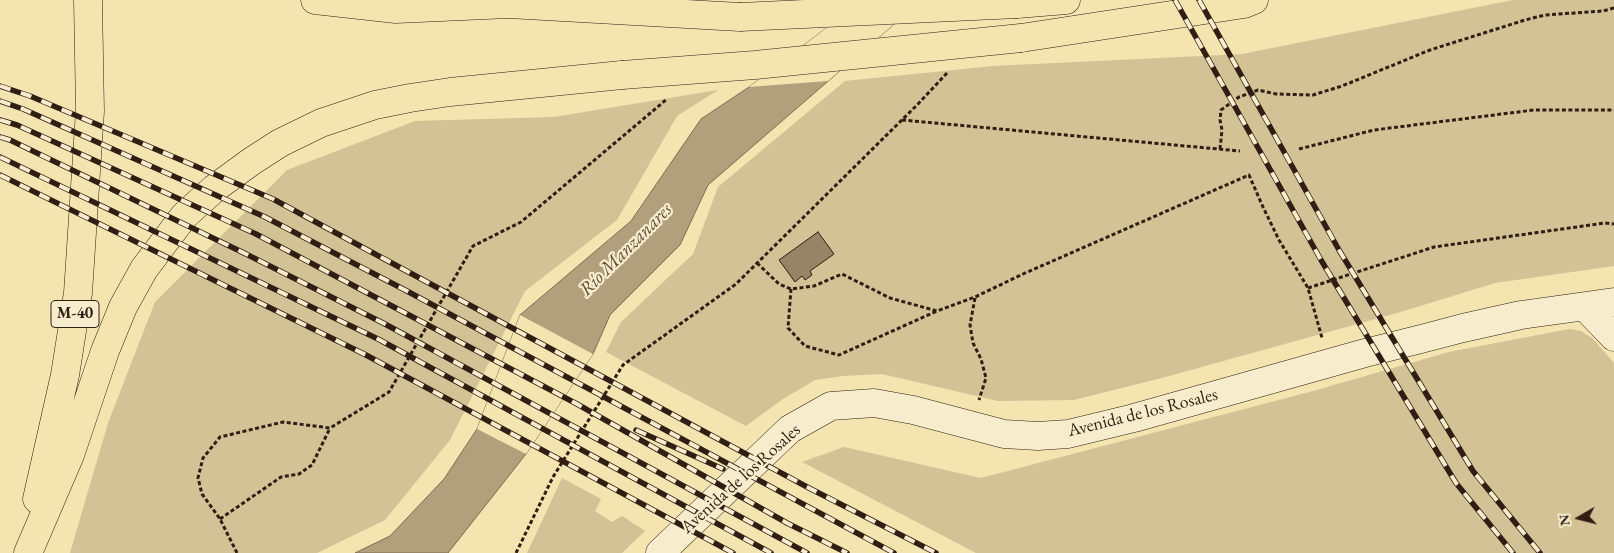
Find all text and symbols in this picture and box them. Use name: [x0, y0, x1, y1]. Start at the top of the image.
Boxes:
water label: Río Manzanares: [575, 199, 677, 301]
road number: M-40: [51, 300, 99, 328]
street label: Avenida de los Rosales: [1066, 384, 1220, 442]
street label: Avenida de los Rosales: [677, 420, 805, 538]
north arrow: [1554, 493, 1604, 543]
text: N: [1554, 513, 1574, 527]

